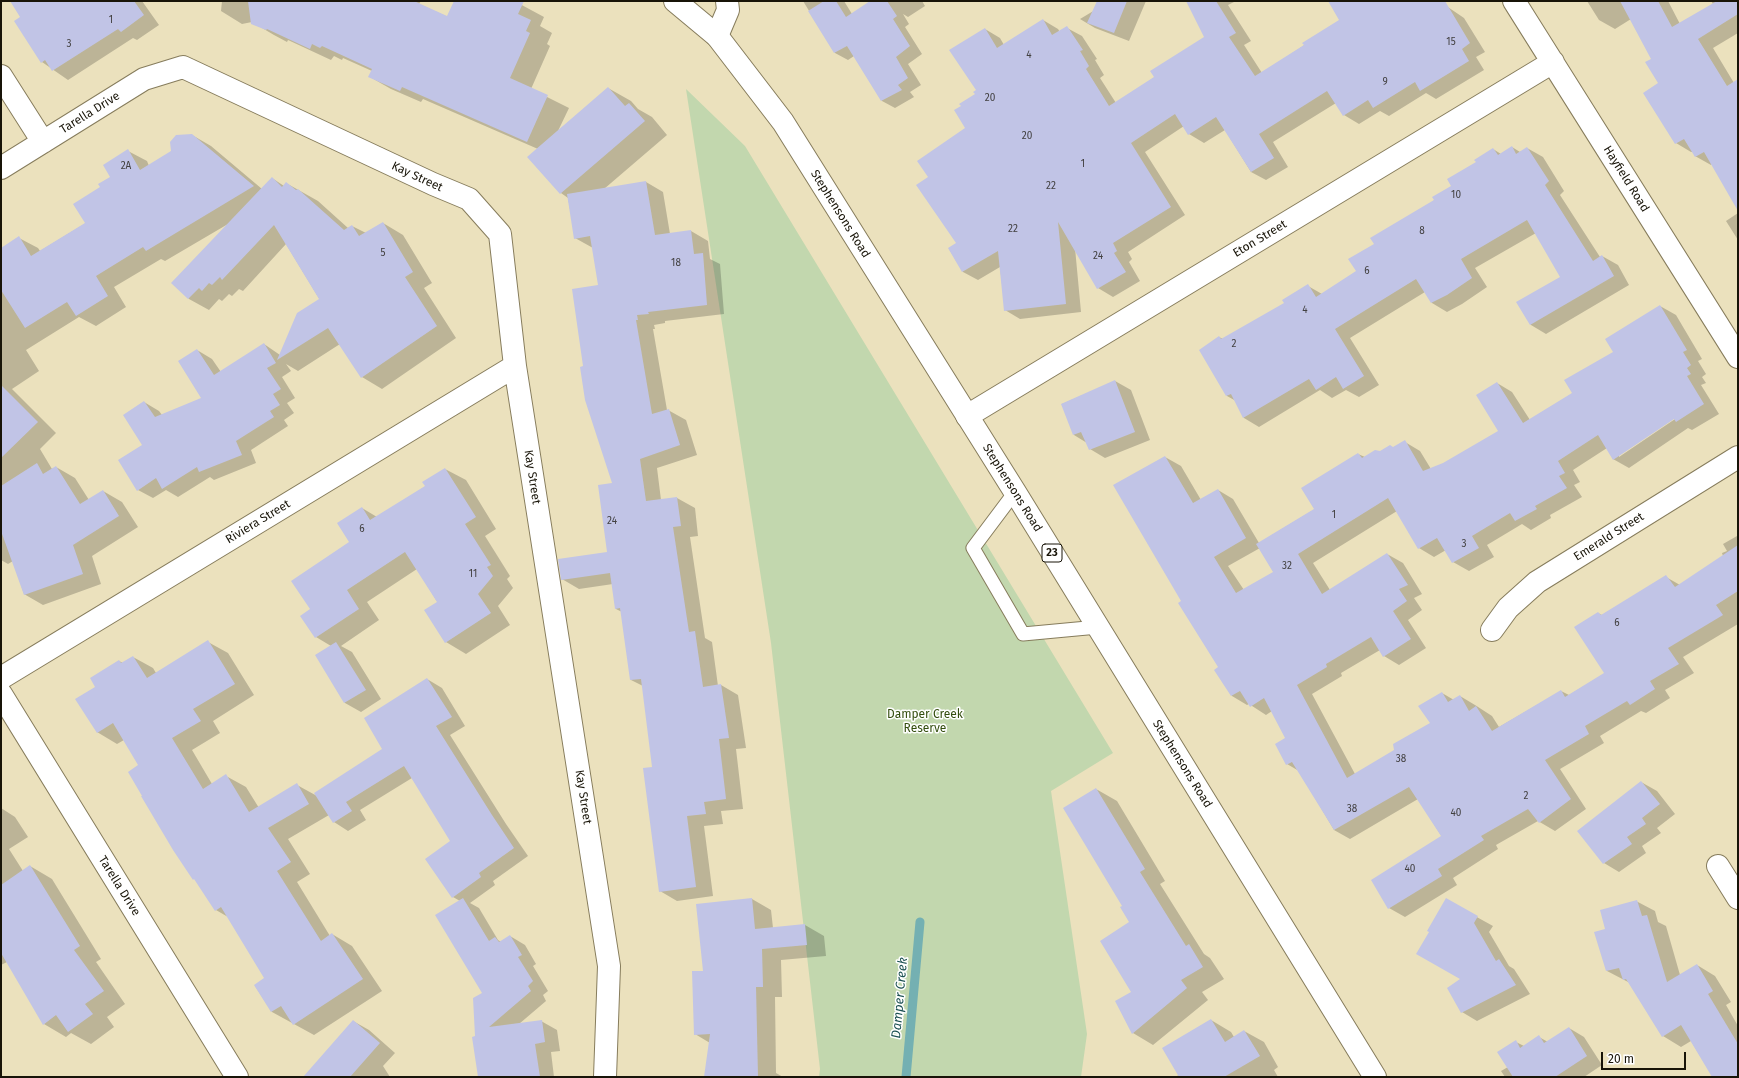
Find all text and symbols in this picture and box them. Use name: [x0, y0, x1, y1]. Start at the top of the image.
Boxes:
house number: 1: [109, 14, 113, 26]
house number: 15: [1446, 36, 1456, 48]
house number: 3: [67, 38, 71, 50]
house number: 4: [1026, 49, 1032, 61]
house number: 9: [1382, 76, 1388, 88]
street label: Tarella Drive: [57, 89, 123, 137]
house number: 20: [985, 92, 995, 104]
house number: 20: [1022, 130, 1032, 142]
street label: Hayfield Road: [1600, 143, 1652, 215]
house number: 1: [1081, 158, 1085, 170]
street label: Kay Street: [389, 159, 445, 195]
house number: 2A: [121, 160, 131, 172]
street label: Stephensons Road: [807, 167, 873, 261]
house number: 22: [1046, 180, 1056, 192]
house number: 10: [1451, 189, 1461, 201]
street label: Eton Street: [1230, 217, 1290, 261]
house number: 22: [1008, 223, 1018, 235]
house number: 8: [1419, 225, 1425, 237]
house number: 5: [380, 247, 386, 259]
house number: 24: [1093, 250, 1103, 262]
house number: 18: [671, 257, 681, 269]
house number: 6: [1364, 265, 1370, 277]
house number: 4: [1302, 304, 1308, 316]
house number: 2: [1232, 338, 1236, 350]
street label: Stephensons Road: [979, 441, 1045, 535]
street label: Kay Street: [521, 449, 543, 505]
street label: Riviera Street: [223, 497, 293, 547]
house number: 1: [1332, 509, 1336, 521]
street label: Emerald Street: [1571, 510, 1647, 564]
house number: 24: [607, 515, 617, 527]
house number: 6: [359, 523, 365, 535]
house number: 3: [1462, 538, 1466, 550]
road number: 23: [1042, 544, 1062, 562]
house number: 32: [1282, 560, 1292, 572]
house number: 11: [469, 568, 477, 580]
house number: 6: [1614, 617, 1620, 629]
park label: Damper Creek Reserve: [887, 708, 963, 736]
street label: Stephensons Road: [1149, 717, 1215, 811]
house number: 38: [1396, 753, 1406, 765]
street label: Kay Street: [572, 769, 594, 825]
house number: 2: [1524, 790, 1528, 802]
house number: 38: [1347, 803, 1357, 815]
house number: 40: [1451, 807, 1461, 819]
street label: Tarella Drive: [95, 853, 143, 919]
house number: 40: [1405, 863, 1415, 875]
water label: Damper Creek: [889, 957, 911, 1039]
scale bar: [1603, 1044, 1688, 1070]
text: 20 m: [1608, 1052, 1634, 1066]

